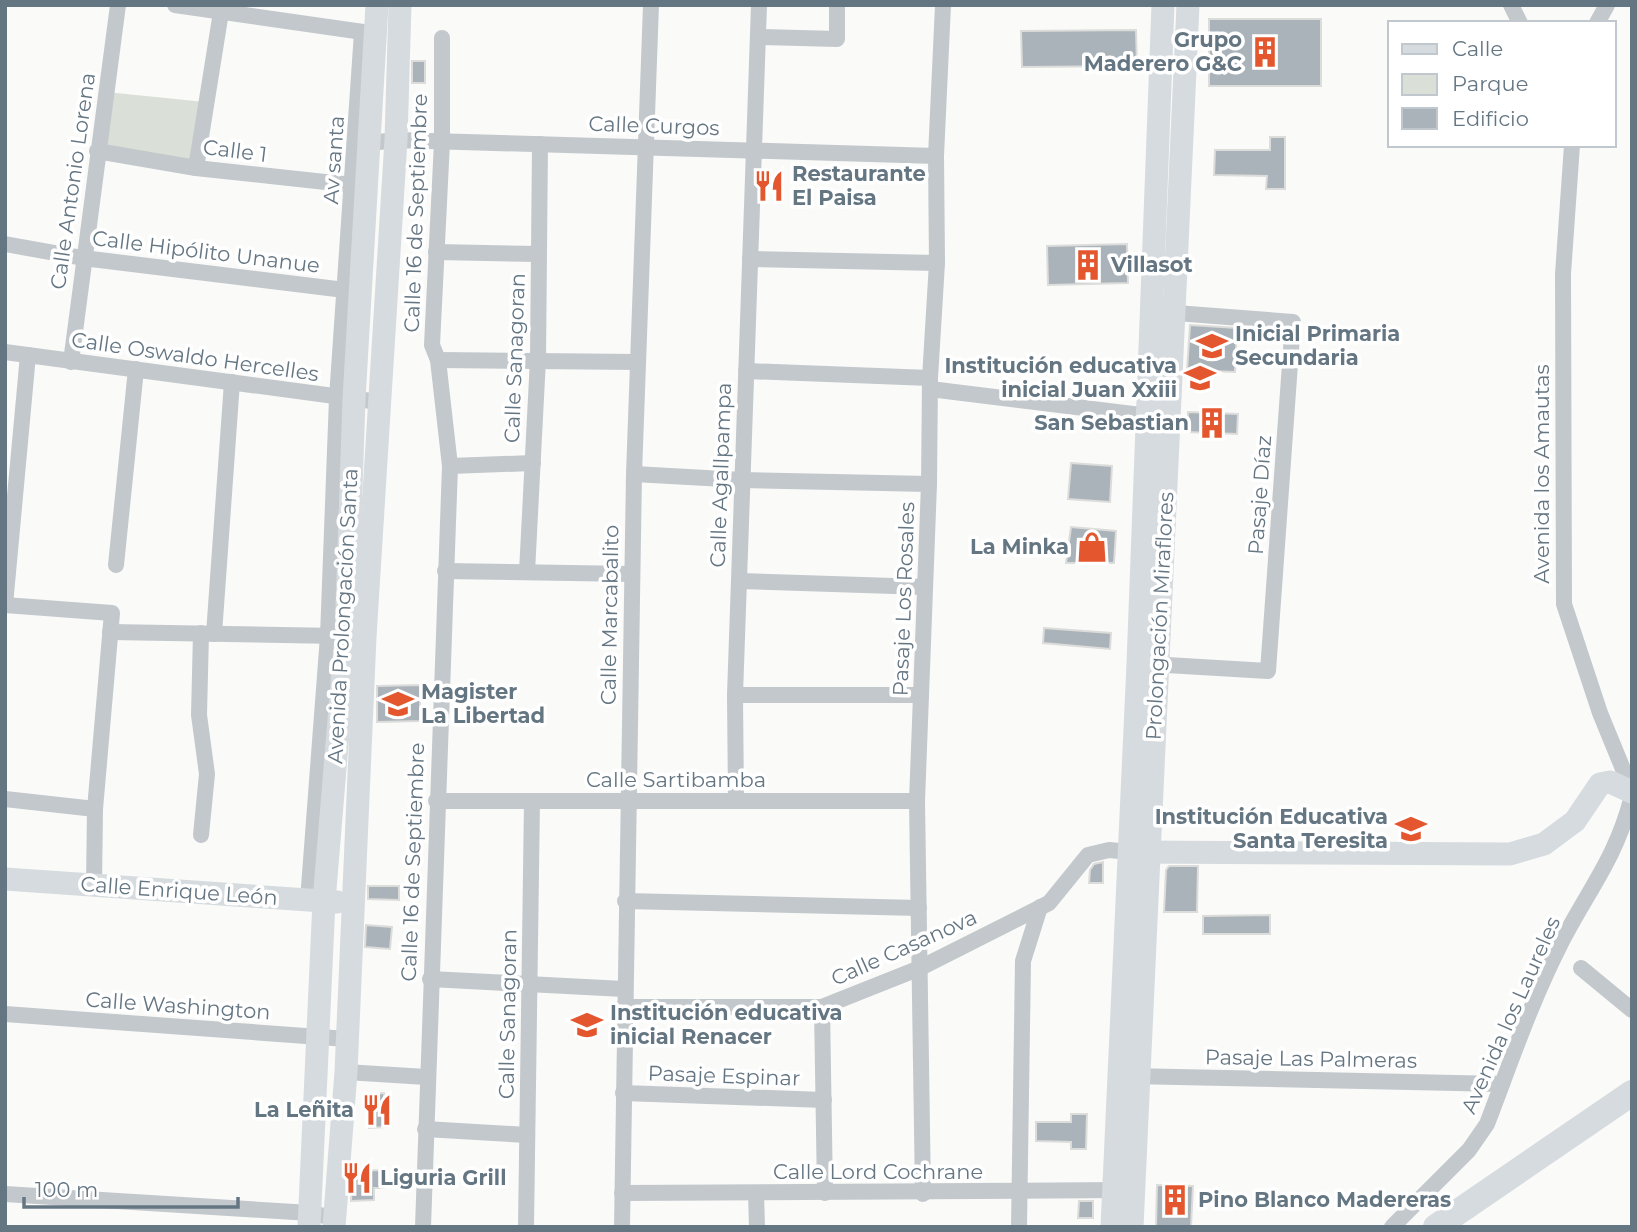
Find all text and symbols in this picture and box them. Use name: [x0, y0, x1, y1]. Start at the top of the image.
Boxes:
legend: [1388, 21, 1616, 147]
place label: Grupo Maderero G&C: [1084, 27, 1242, 76]
building icon: Grupo Maderero G&C: [1248, 35, 1282, 69]
text: Calle: [1452, 36, 1503, 61]
street label: Calle Antonio Lorena: [45, 71, 100, 291]
text: Parque: [1452, 71, 1528, 96]
street label: Calle 16 de Septiembre: [399, 93, 432, 333]
text: Edificio: [1452, 106, 1529, 131]
street label: Calle Curgos: [588, 111, 720, 140]
street label: Av santa: [318, 115, 349, 205]
street label: Calle 1: [202, 134, 268, 167]
place label: Restaurante El Paisa: [792, 161, 926, 210]
restaurant icon: Restaurante El Paisa: [752, 169, 786, 203]
street label: Calle Hipólito Unanue: [91, 225, 321, 278]
building icon: Villasot: [1071, 248, 1105, 282]
place label: Villasot: [1110, 252, 1193, 277]
street label: Calle Sanagoran: [499, 272, 530, 443]
place label: Inicial Primaria Secundaria: [1235, 321, 1400, 370]
street label: Calle Oswaldo Hercelles: [70, 327, 320, 386]
school or university icon: Inicial Primaria Secundaria: [1195, 329, 1229, 363]
place label: Institución educativa inicial Juan Xxiii: [944, 353, 1177, 402]
school or university icon: Institución educativa inicial Juan Xxiii: [1183, 361, 1217, 395]
street label: Avenida los Amautas: [1529, 364, 1554, 584]
street label: Calle Agallpampa: [705, 382, 736, 568]
building icon: San Sebastian: [1195, 406, 1229, 440]
place label: San Sebastian: [1034, 410, 1189, 435]
street label: Pasaje Díaz: [1243, 434, 1276, 556]
street label: Avenida Prolongación Santa: [322, 467, 363, 764]
street label: Prolongación Miraflores: [1141, 491, 1178, 741]
street label: Pasaje Los Rosales: [888, 501, 919, 697]
street label: Calle Marcabalito: [595, 525, 624, 705]
shop icon: La Minka: [1075, 530, 1109, 564]
place label: La Minka: [970, 534, 1069, 559]
place label: Magister La Libertad: [421, 679, 545, 728]
school or university icon: Magister La Libertad: [381, 687, 415, 721]
street label: Calle 16 de Septiembre: [396, 742, 429, 982]
street label: Calle Sartibamba: [586, 767, 766, 792]
place label: Institución Educativa Santa Teresita: [1155, 804, 1388, 853]
school or university icon: Institución Educativa Santa Teresita: [1394, 812, 1428, 846]
street label: Calle Enrique León: [80, 871, 278, 910]
street label: Calle Casanova: [827, 904, 980, 991]
street label: Avenida los Laureles: [1456, 912, 1565, 1117]
street label: Calle Sanagoran: [494, 929, 521, 1099]
street label: Calle Washington: [85, 987, 271, 1024]
place label: Institución educativa inicial Renacer: [610, 1000, 843, 1049]
school or university icon: Institución educativa inicial Renacer: [570, 1008, 604, 1042]
street label: Pasaje Las Palmeras: [1205, 1044, 1417, 1073]
street label: Pasaje Espinar: [647, 1060, 801, 1091]
restaurant icon: La Leñita: [360, 1093, 394, 1127]
place label: La Leñita: [254, 1097, 354, 1122]
street label: Calle Lord Cochrane: [773, 1159, 983, 1184]
restaurant icon: Liguria Grill: [340, 1161, 374, 1195]
place label: Liguria Grill: [380, 1165, 506, 1190]
scale bar: [24, 1166, 238, 1210]
text: 100 m: [35, 1177, 98, 1202]
building icon: Pino Blanco Madereras: [1158, 1183, 1192, 1217]
place label: Pino Blanco Madereras: [1198, 1187, 1451, 1212]

